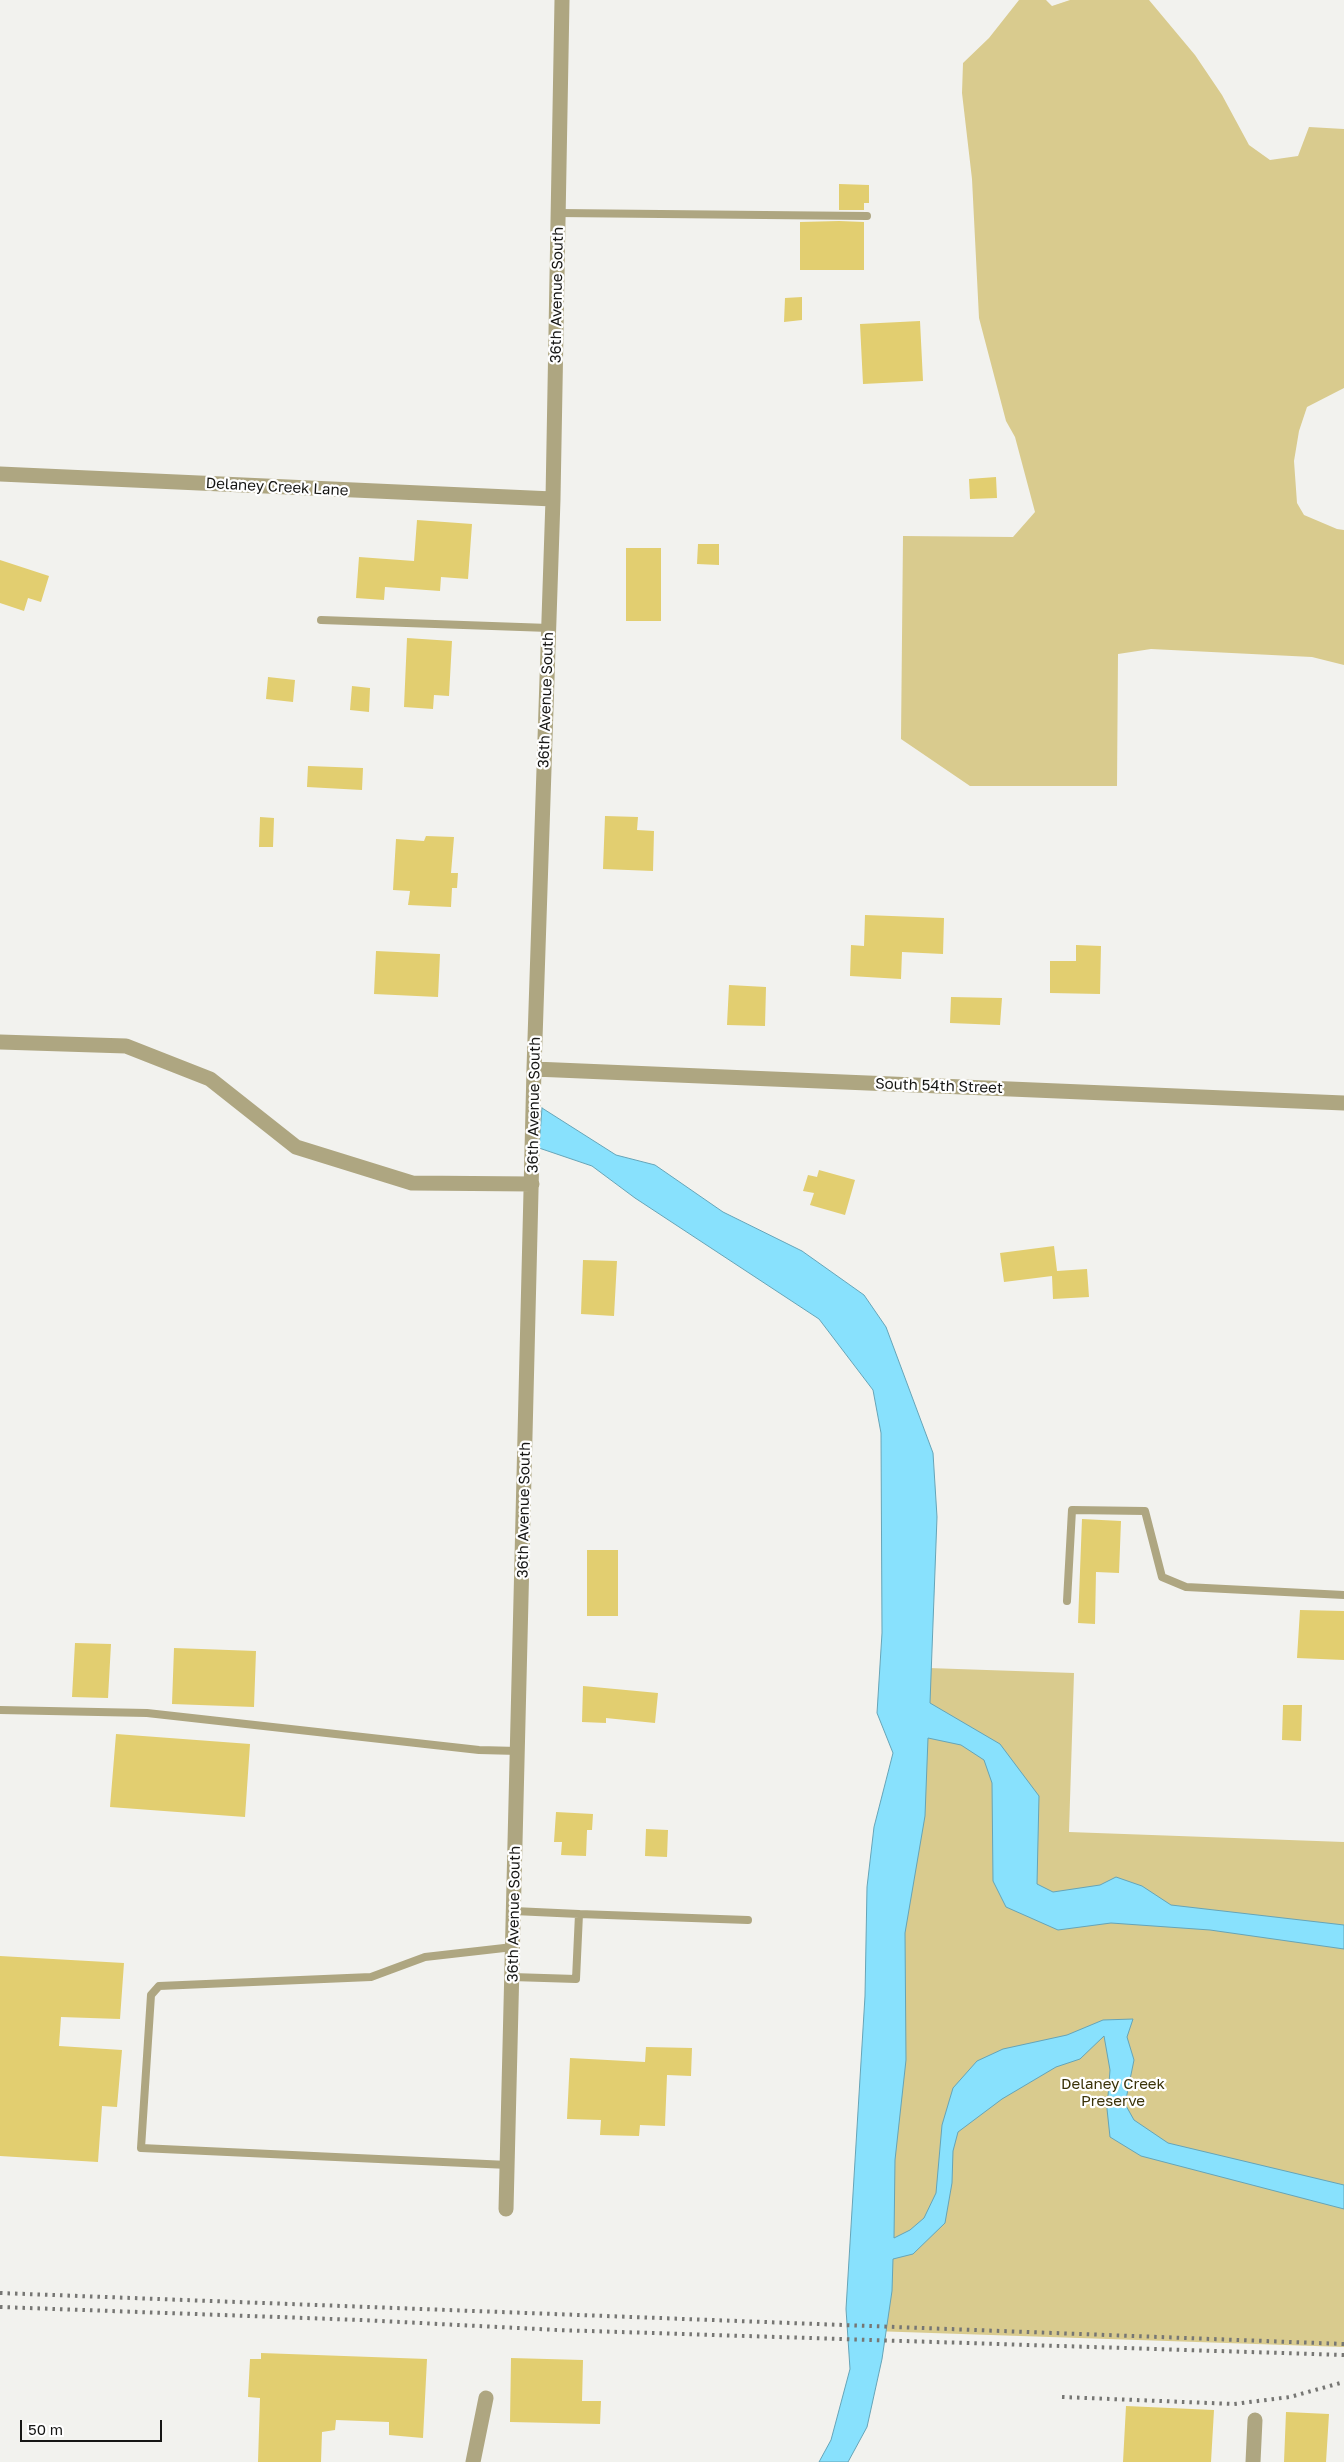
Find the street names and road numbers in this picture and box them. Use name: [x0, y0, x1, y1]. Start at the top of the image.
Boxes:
street label: 36th Avenue South: [547, 227, 567, 363]
street label: Delaney Creek Lane: [205, 474, 349, 500]
street label: 36th Avenue South: [535, 632, 557, 768]
street label: 36th Avenue South: [524, 1037, 544, 1173]
street label: South 54th Street: [875, 1075, 1003, 1097]
street label: 36th Avenue South: [514, 1442, 534, 1578]
street label: 36th Avenue South: [504, 1846, 524, 1982]

